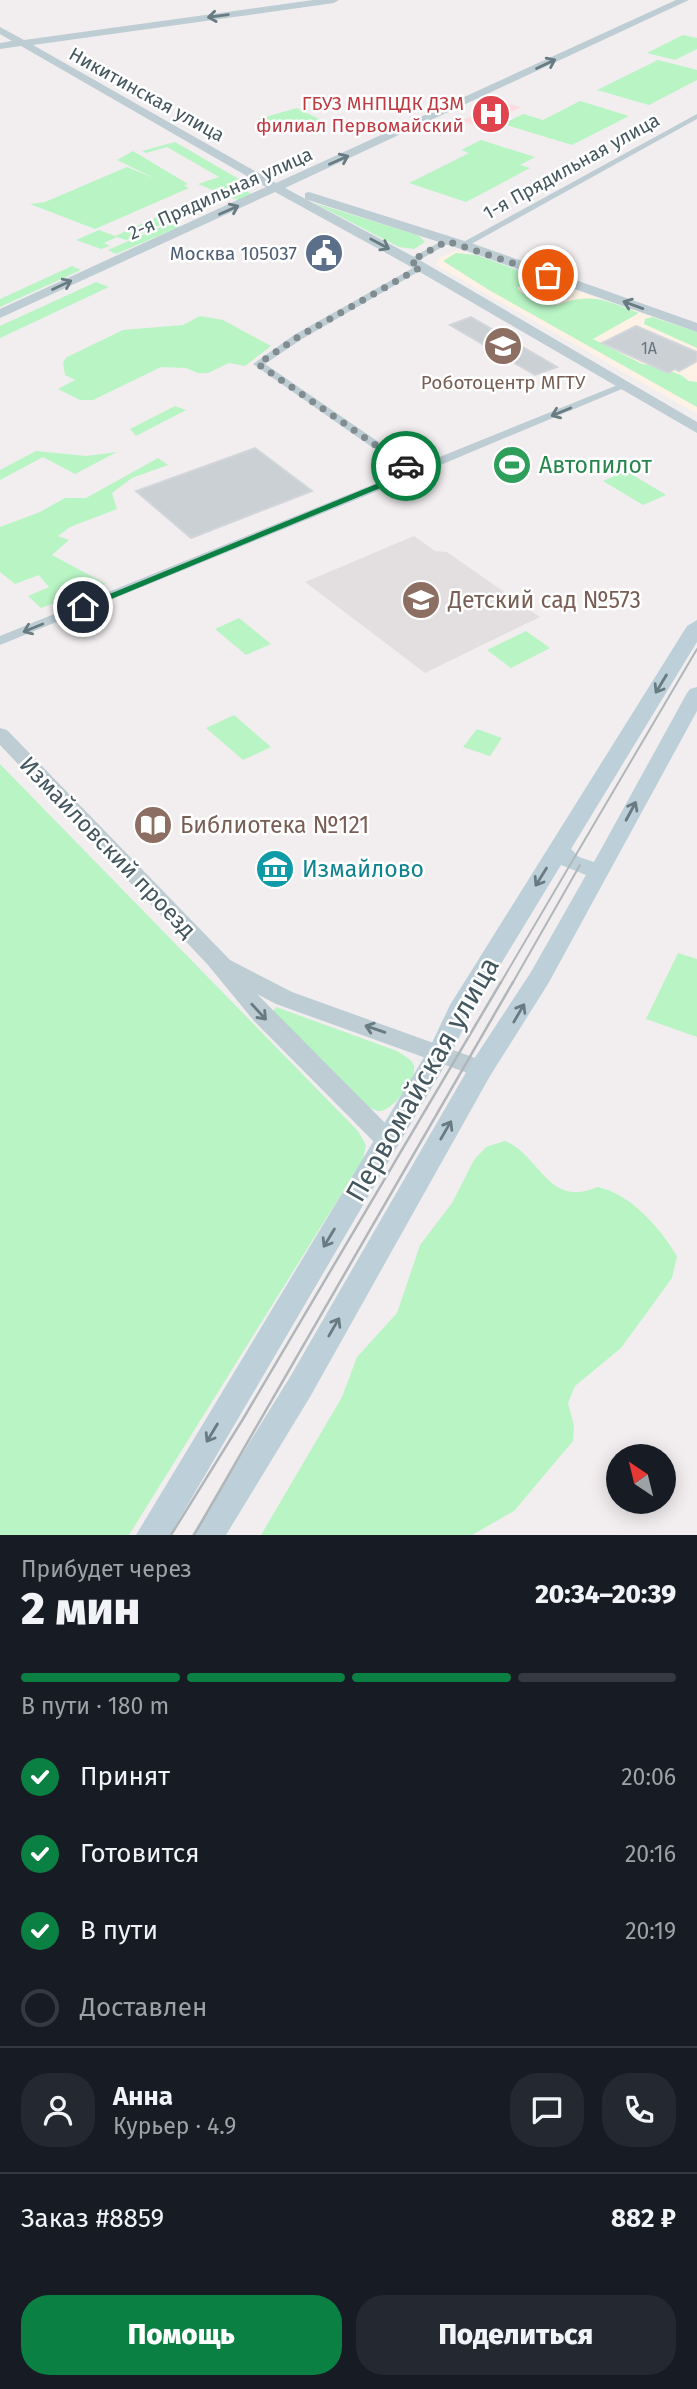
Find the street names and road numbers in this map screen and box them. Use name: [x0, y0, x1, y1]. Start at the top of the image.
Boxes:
street label: Никитинская улица: [65, 42, 229, 147]
street label: 1-я Прядильная улица: [479, 108, 664, 225]
street label: 2-я Прядильная улица: [124, 142, 316, 245]
street label: Измайловский проезд: [14, 750, 202, 944]
street label: Первомайская улица: [339, 951, 506, 1208]

